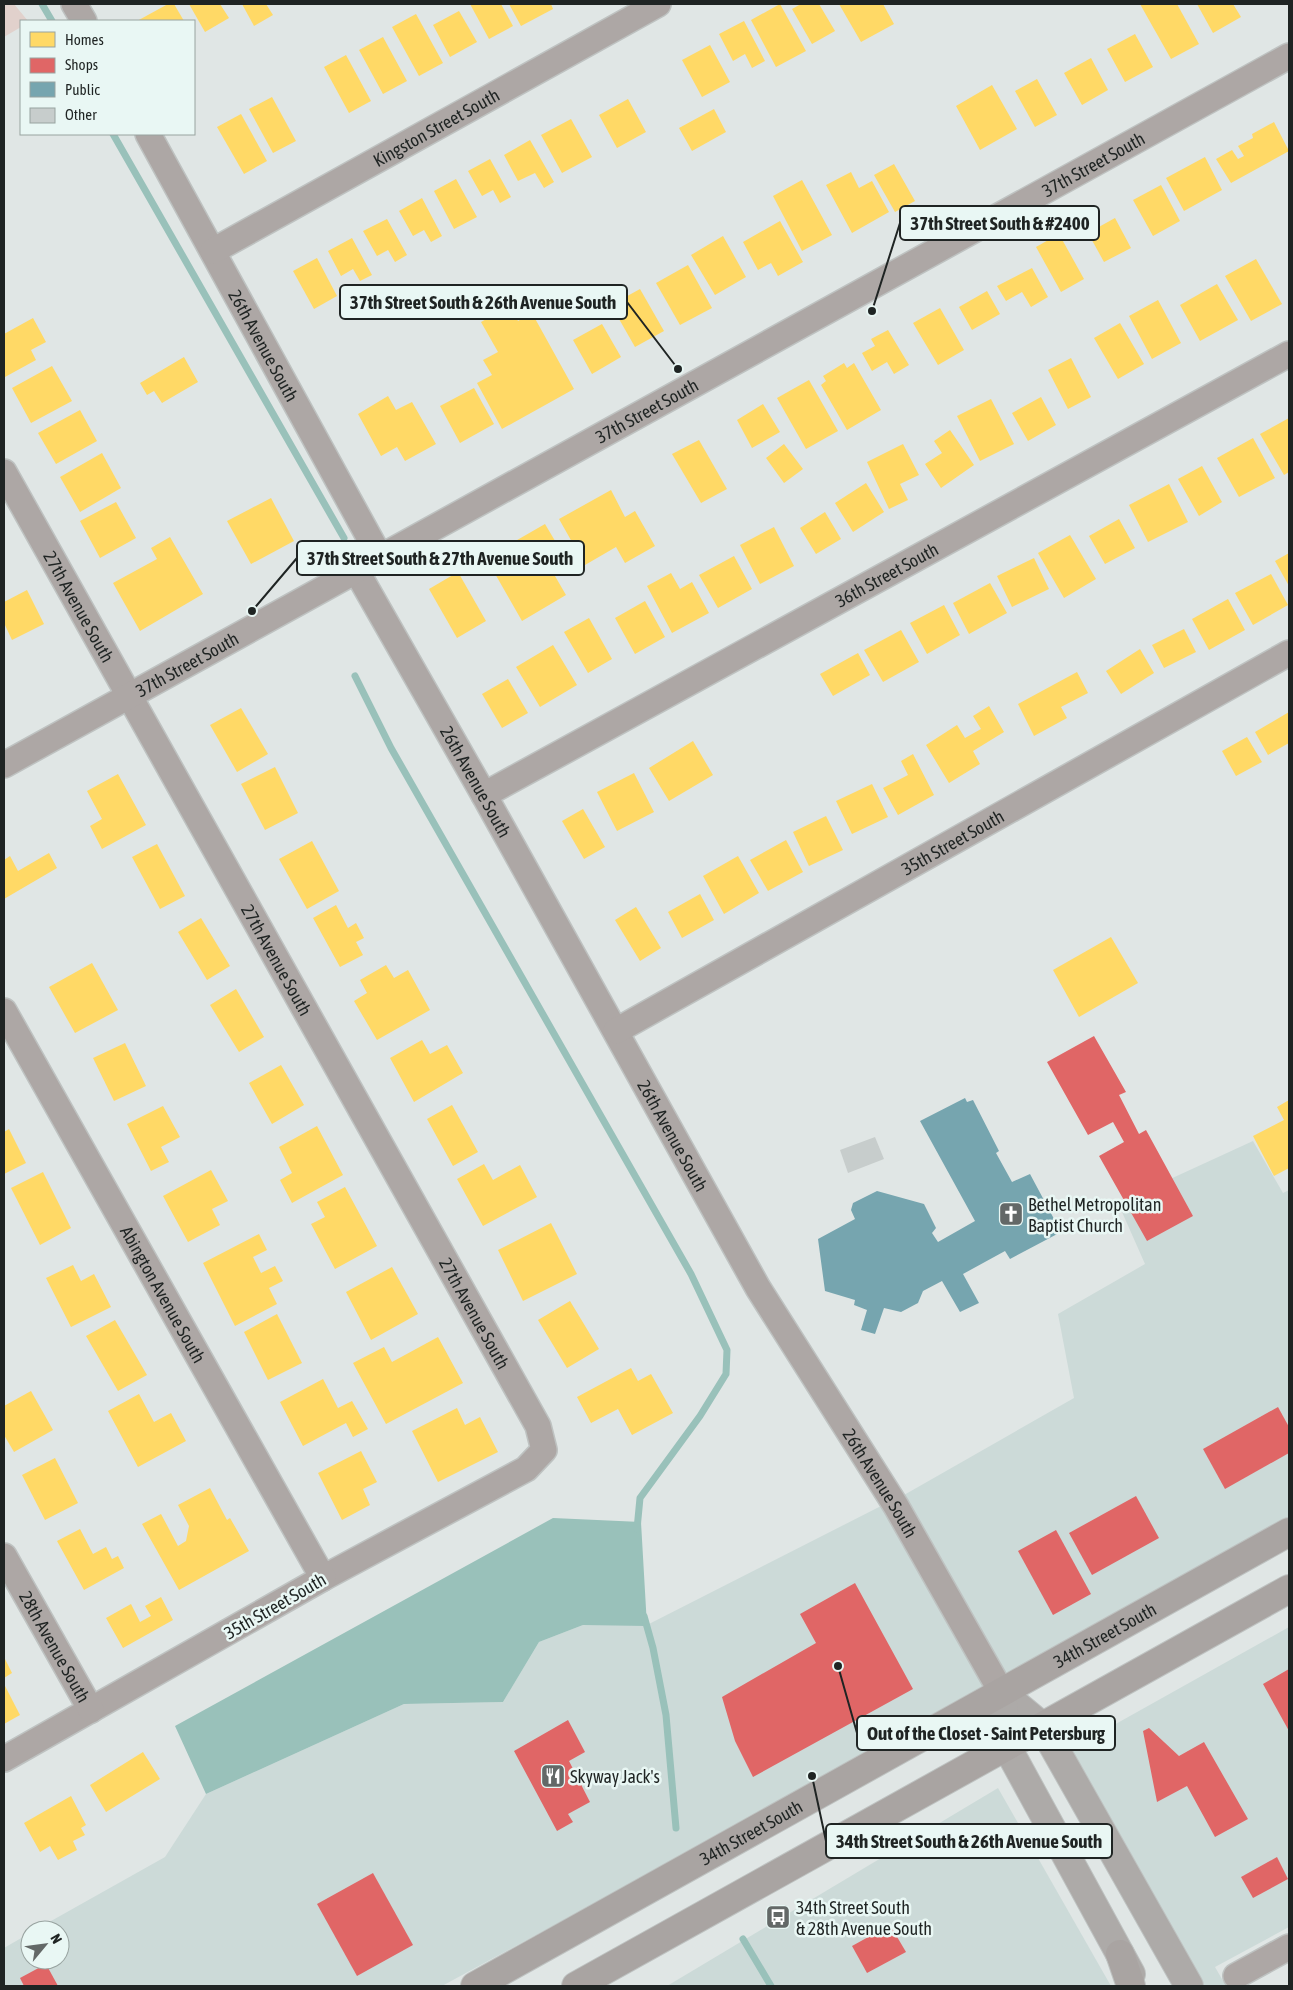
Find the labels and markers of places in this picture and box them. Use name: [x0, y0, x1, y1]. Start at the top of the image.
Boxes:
callout: 37th Street South & #2400: [900, 206, 1099, 240]
callout: 37th Street South & 26th Avenue South: [340, 285, 627, 319]
callout: 37th Street South & 27th Avenue South: [297, 541, 584, 575]
place label: Bethel Metropolitan Baptist Church: [1028, 1194, 1161, 1236]
church icon: Bethel Metropolitan Baptist Church: [998, 1201, 1024, 1227]
callout: Out of the Closet - Saint Petersburg: [857, 1716, 1115, 1750]
restaurant icon: Skyway Jack's: [540, 1763, 566, 1789]
place label: Skyway Jack's: [570, 1766, 660, 1787]
callout: 34th Street South & 26th Avenue South: [826, 1824, 1112, 1858]
place label: 34th Street South & 28th Avenue South: [796, 1897, 932, 1939]
bus stop icon: 34th Street South & 28th Avenue South: [765, 1904, 791, 1930]

